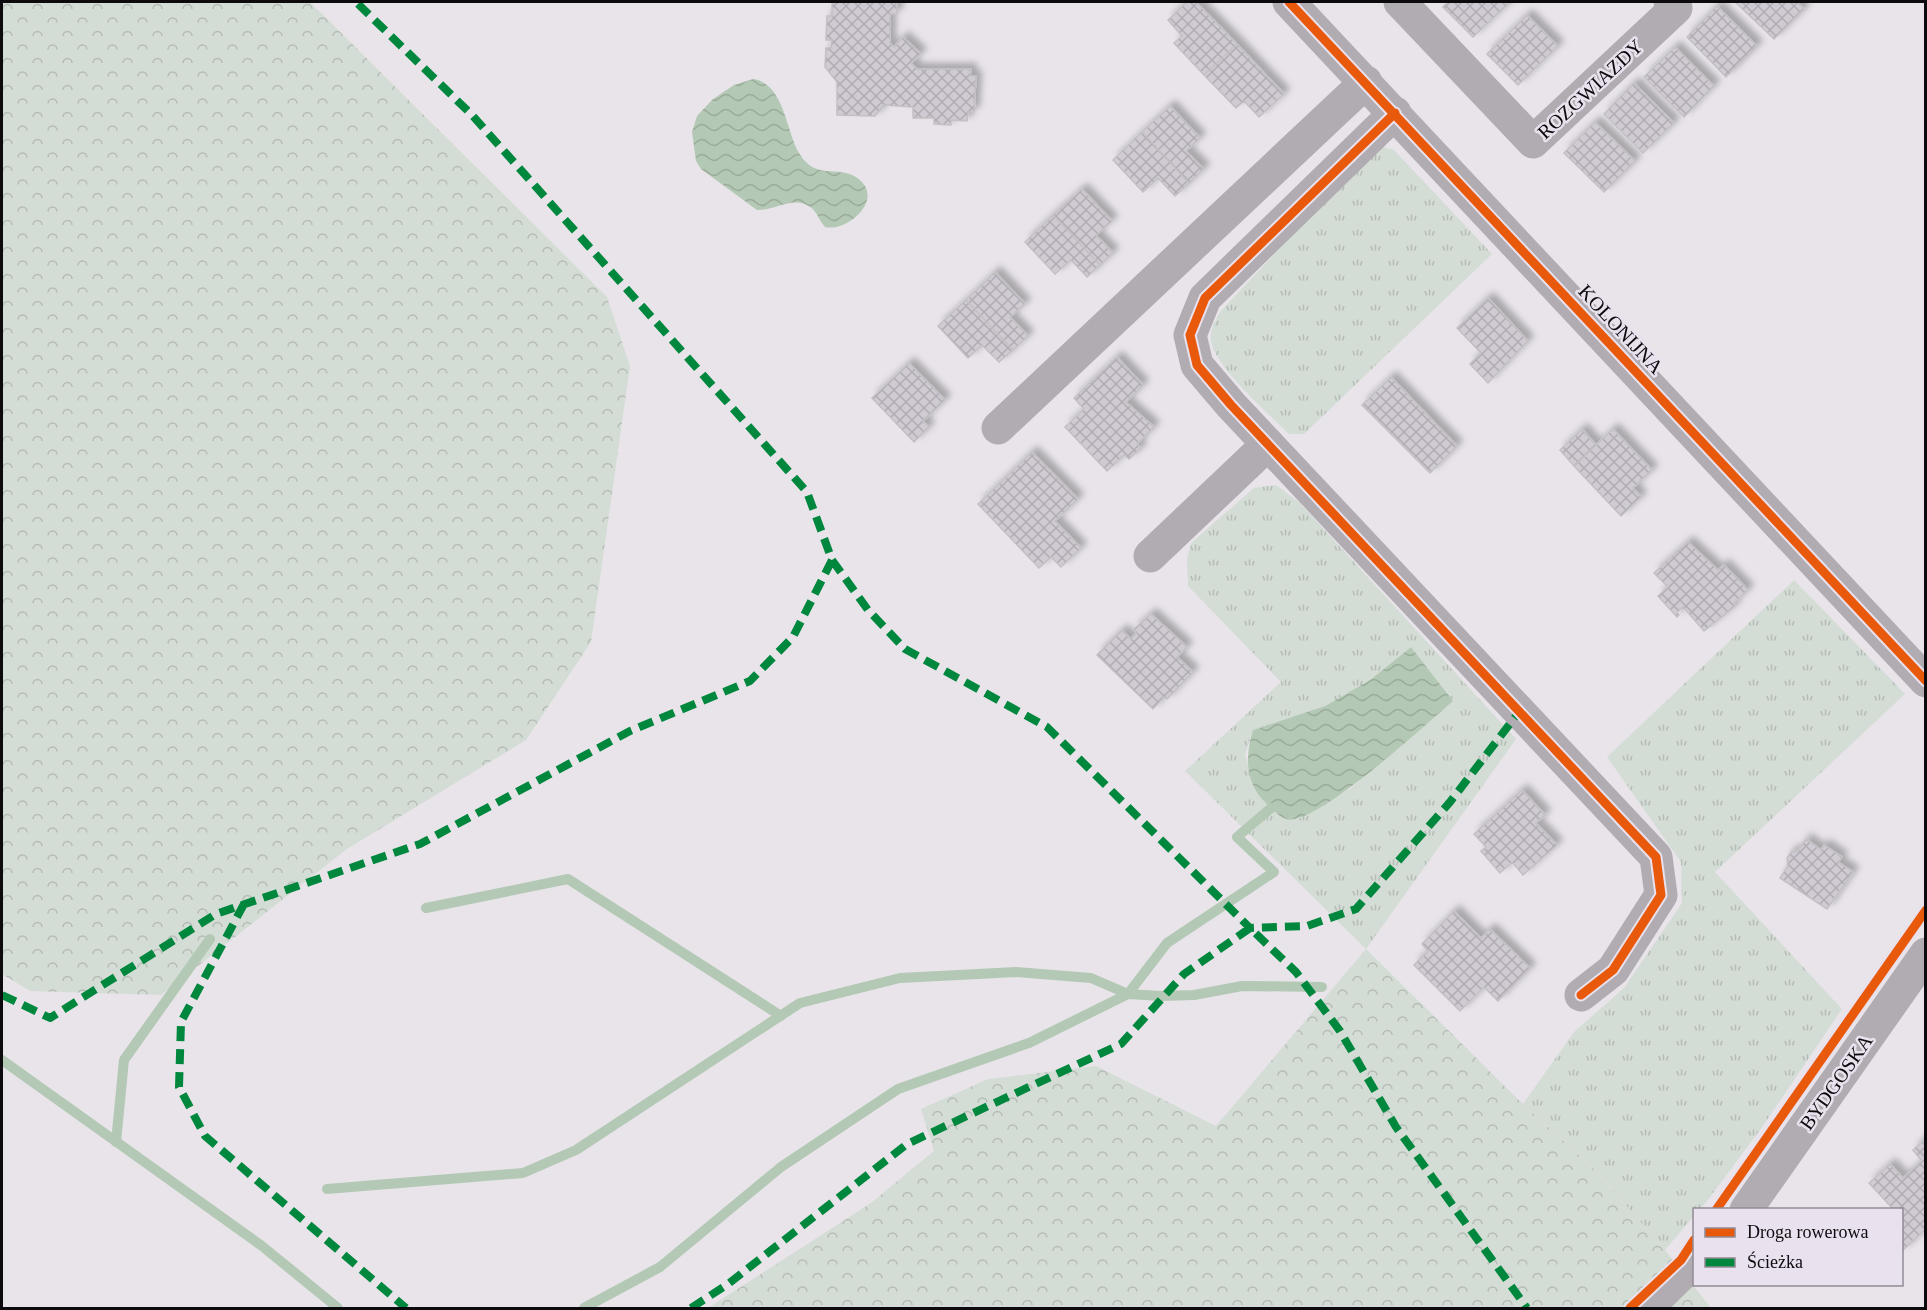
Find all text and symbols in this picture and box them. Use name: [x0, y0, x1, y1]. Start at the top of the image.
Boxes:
street label: ROZGWIAZDY: [1533, 35, 1647, 143]
street label: KOLONIJNA: [1574, 280, 1668, 378]
street label: BYDGOSKA: [1795, 1030, 1877, 1134]
legend: [1693, 1208, 1903, 1286]
text: Droga rowerowa: [1747, 1222, 1868, 1242]
text: Ścieżka: [1747, 1251, 1803, 1272]

